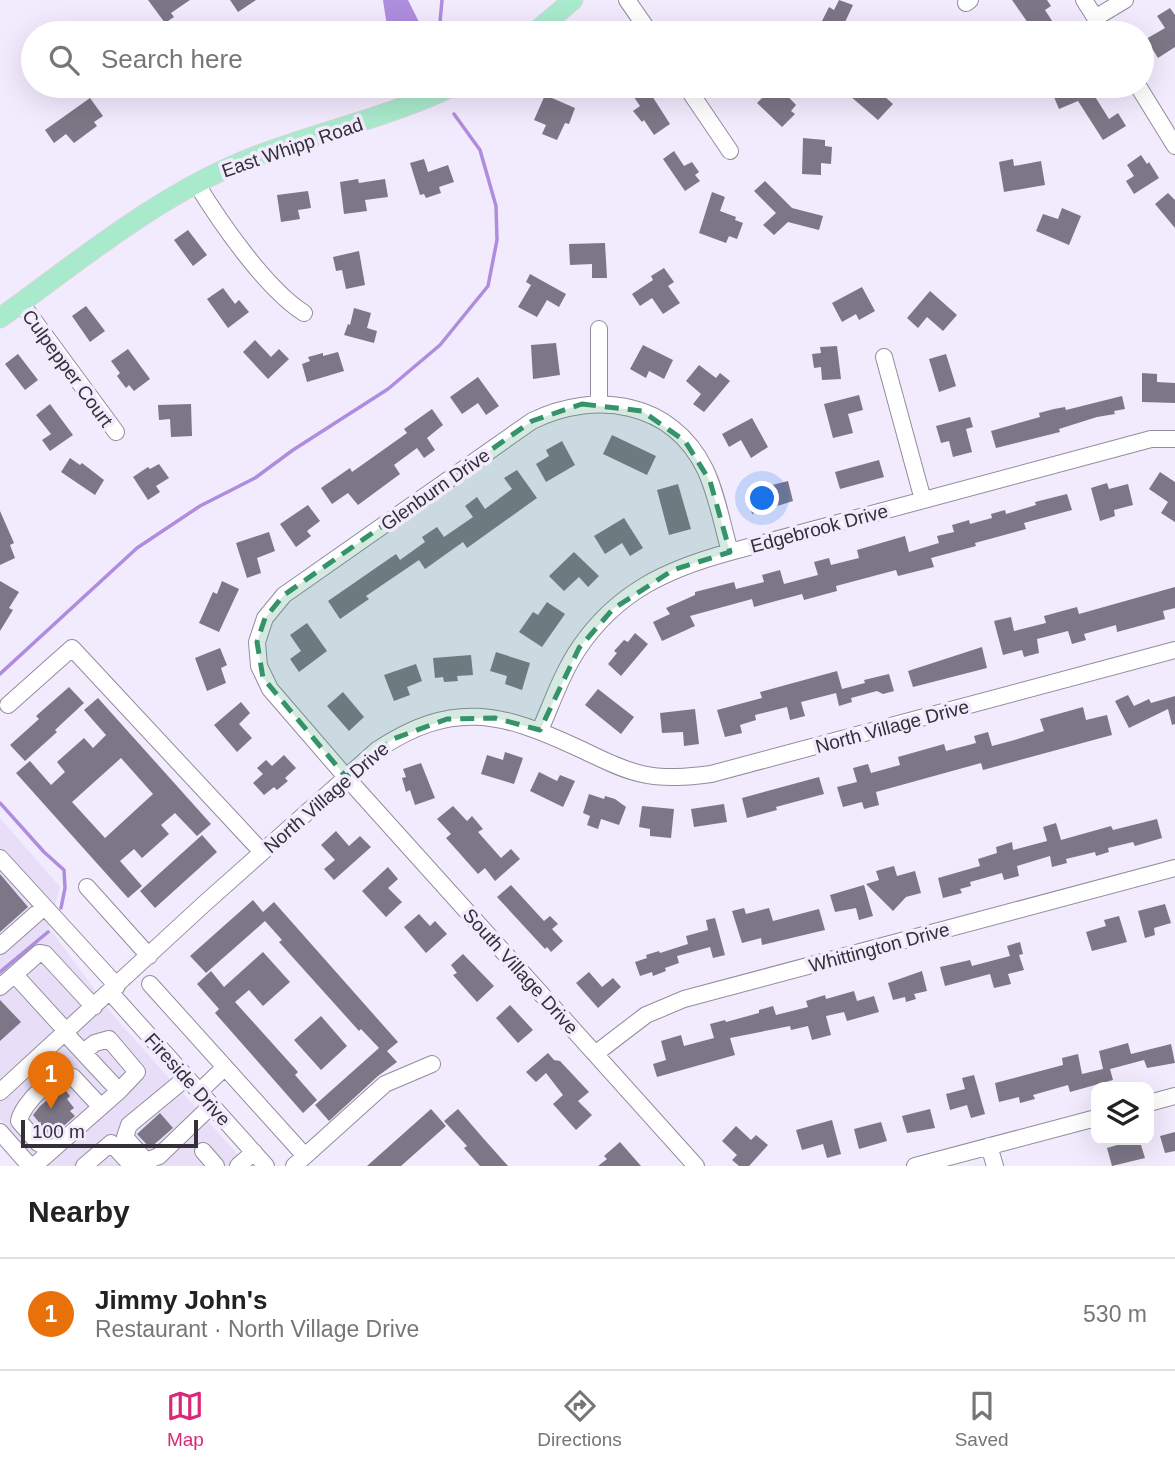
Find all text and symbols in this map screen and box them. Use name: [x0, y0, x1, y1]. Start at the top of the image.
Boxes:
search box: [21, 21, 1154, 98]
icon: search: [45, 41, 83, 79]
text: Search here: [101, 44, 243, 74]
street label: East Whipp Road: [219, 113, 365, 181]
street label: Culpepper Court: [18, 306, 117, 431]
street label: Glenburn Drive: [377, 444, 494, 535]
your location: [745, 481, 779, 515]
street label: Edgebrook Drive: [748, 500, 890, 557]
street label: North Village Drive: [813, 696, 971, 757]
street label: North Village Drive: [260, 738, 393, 857]
street label: South Village Drive: [459, 904, 582, 1038]
street label: Whittington Drive: [807, 919, 952, 976]
street label: Fireside Drive: [141, 1029, 235, 1130]
pin: 1: [28, 1051, 74, 1109]
map controls: [1091, 1082, 1154, 1145]
button: layers: [1091, 1082, 1154, 1145]
scale bar: [21, 1117, 198, 1149]
text: 100 m: [32, 1121, 85, 1142]
text: Nearby: [28, 1195, 130, 1228]
text: Jimmy John's: [95, 1285, 267, 1315]
text: 1: [45, 1301, 57, 1327]
text: 530 m: [1083, 1301, 1147, 1327]
text: Restaurant · North Village Drive: [95, 1316, 419, 1342]
tab: Map: [166, 1387, 204, 1451]
tab: Directions: [537, 1387, 622, 1451]
tab: Saved: [955, 1387, 1009, 1451]

